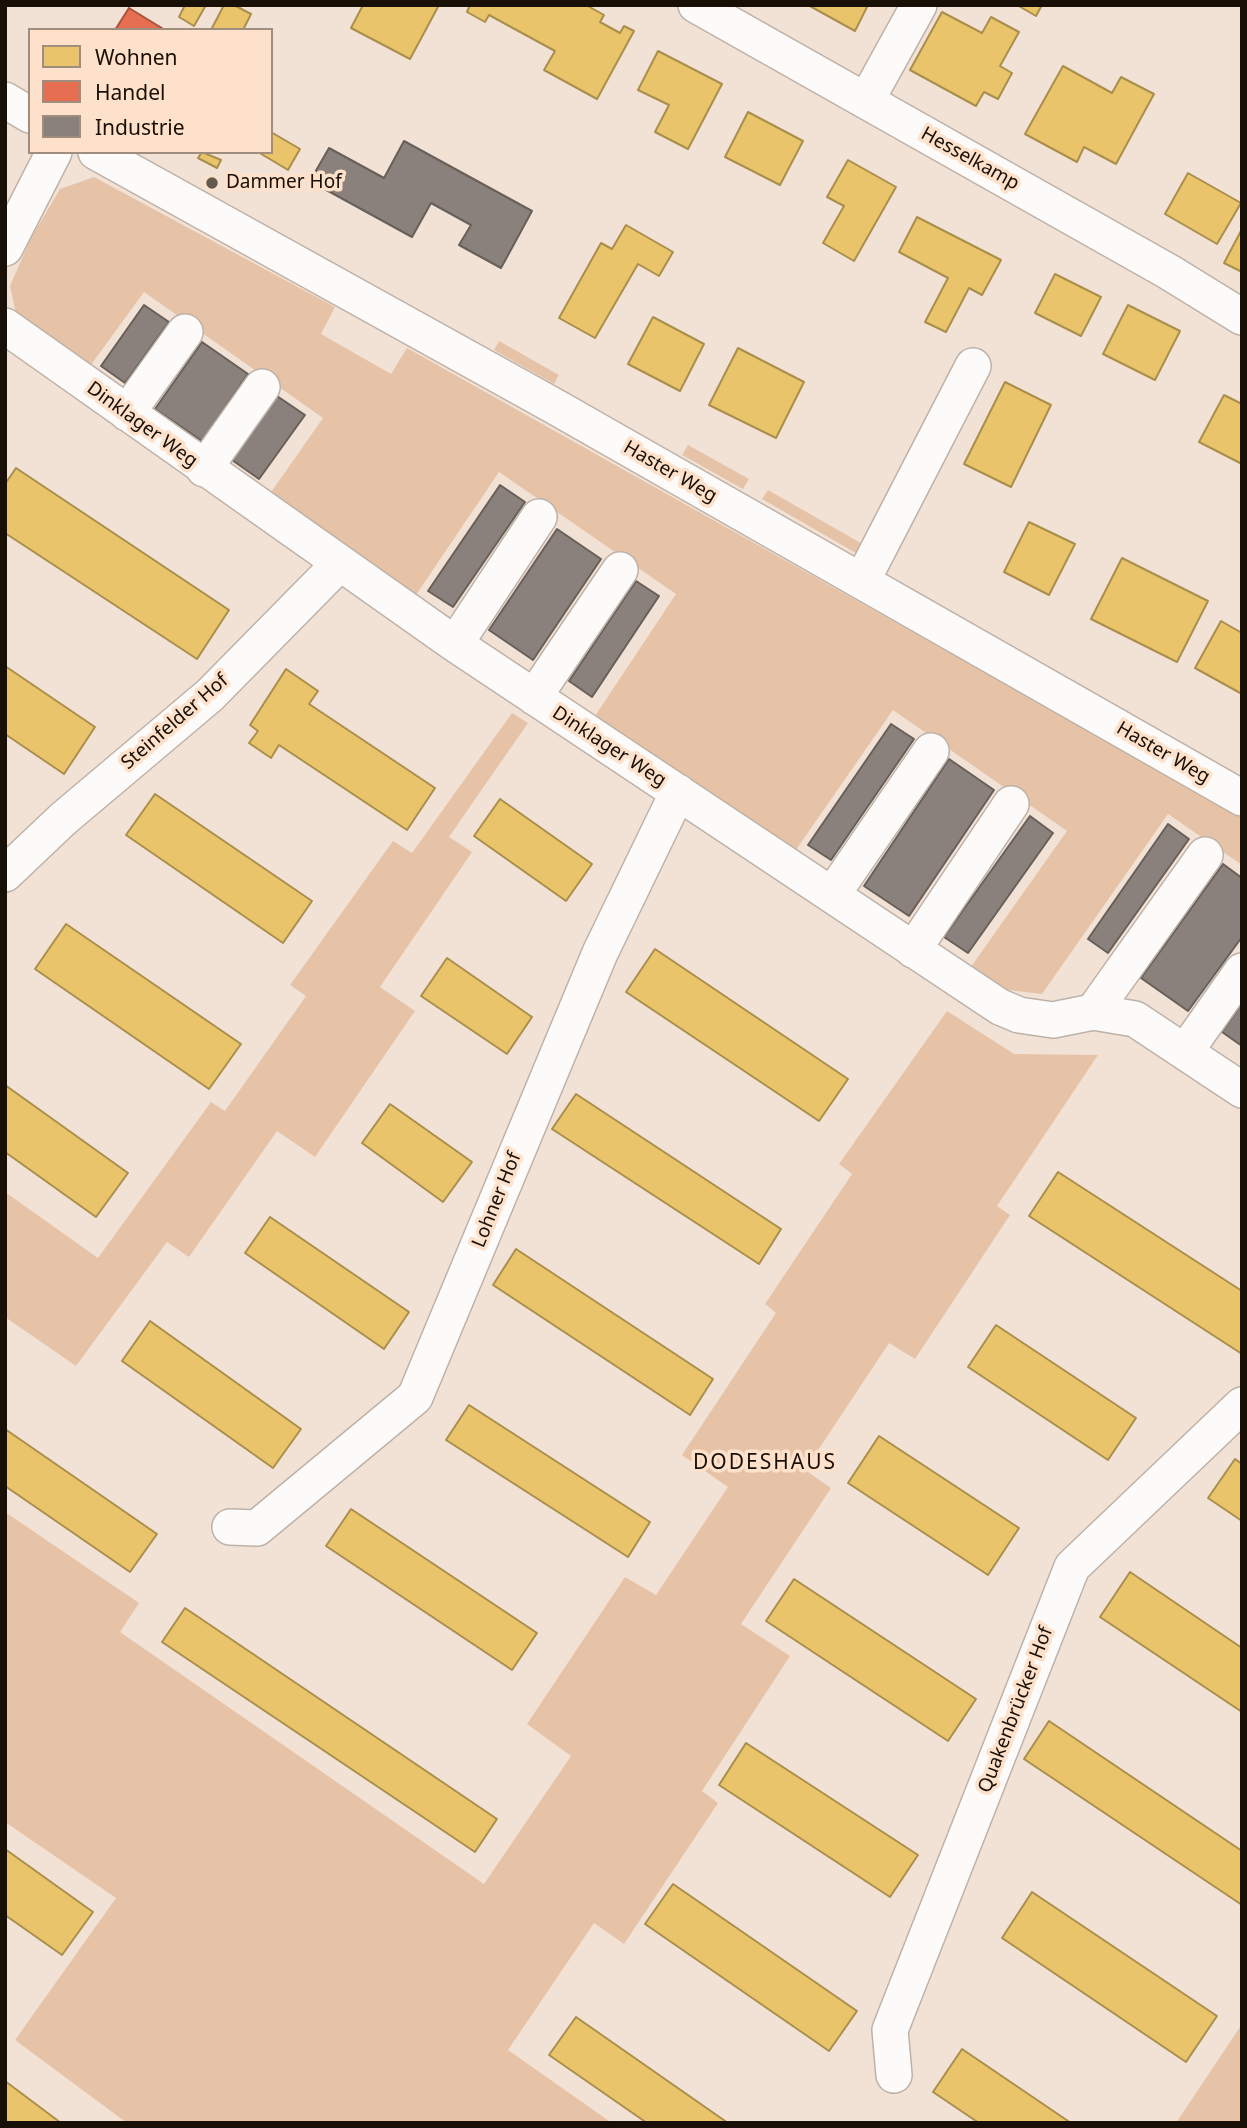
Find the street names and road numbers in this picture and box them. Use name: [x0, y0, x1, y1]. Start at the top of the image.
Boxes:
street label: Hesselkamp: [917, 123, 1023, 195]
street label: Dinklager Weg: [82, 377, 202, 473]
street label: Haster Weg: [619, 436, 721, 508]
street label: Steinfelder Hof: [117, 669, 233, 775]
street label: Dinklager Weg: [548, 702, 670, 792]
street label: Haster Weg: [1112, 717, 1214, 789]
street label: Lohner Hof: [468, 1149, 526, 1251]
street label: Quakenbrücker Hof: [974, 1624, 1058, 1796]

